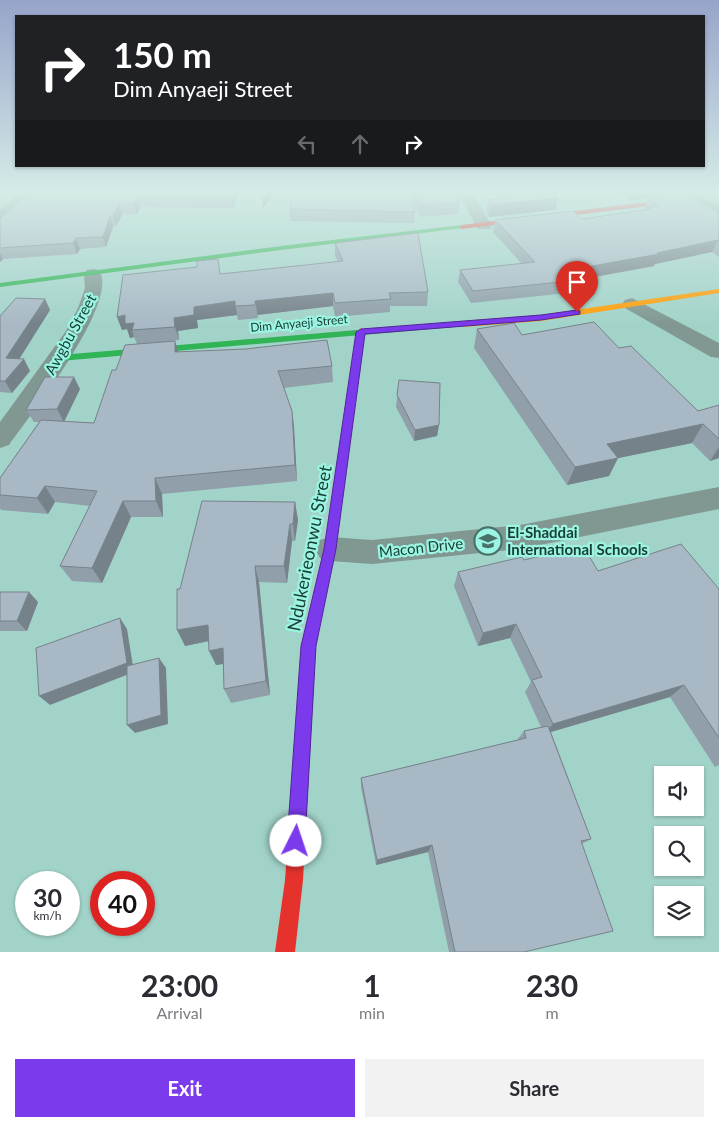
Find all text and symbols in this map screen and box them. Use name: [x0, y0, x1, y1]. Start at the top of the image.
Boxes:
text: 150 m: [113, 33, 212, 75]
icon: right: [30, 35, 95, 100]
text: Dim Anyaeji Street: [113, 75, 292, 102]
icon: left: [293, 130, 321, 158]
icon: ahead: [346, 130, 374, 158]
icon: right: [399, 130, 427, 158]
pin: [556, 261, 598, 312]
icon: arrive: [563, 268, 591, 296]
street label: Awgbu Street: [40, 290, 100, 377]
street label: Dim Anyaeji Street: [250, 311, 349, 335]
street label: Ndukerieonwu Street: [282, 463, 336, 633]
place label: El-Shaddai International Schools: [507, 523, 648, 558]
school or university icon: El-Shaddai International Schools: [473, 526, 503, 556]
street label: Macon Drive: [378, 534, 464, 560]
map controls: [654, 766, 704, 936]
button: sound: [654, 766, 704, 816]
position arrow: [269, 814, 321, 866]
button: search: [654, 826, 704, 876]
speed limit sign: 40: [90, 871, 155, 936]
text: 30: [33, 882, 62, 912]
button: layers: [654, 886, 704, 936]
text: km/h: [33, 908, 62, 923]
text: 23:00: [141, 967, 218, 1003]
text: 1: [363, 967, 381, 1003]
text: 230: [526, 967, 578, 1003]
text: Arrival: [156, 1003, 203, 1022]
text: min: [359, 1003, 385, 1022]
text: m: [545, 1003, 559, 1022]
button: Exit: [15, 1059, 355, 1117]
button: Share: [365, 1059, 704, 1117]

